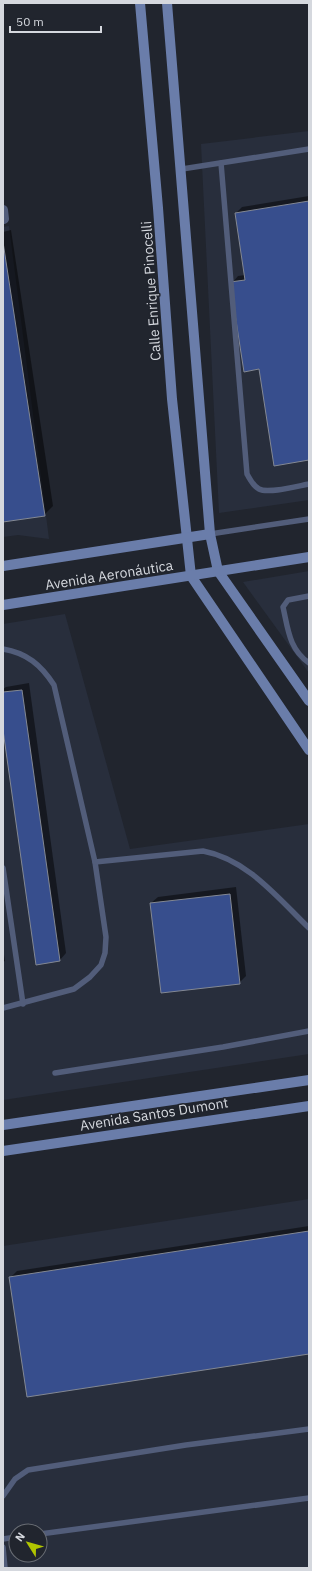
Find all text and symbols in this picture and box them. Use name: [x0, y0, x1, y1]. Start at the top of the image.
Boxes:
scale bar: [10, 8, 101, 34]
text: 50 m: [16, 14, 44, 29]
street label: Calle Enrique Pinocelli: [137, 221, 165, 361]
street label: Avenida Aeronáutica: [44, 556, 175, 594]
street label: Avenida Santos Dumont: [78, 1093, 230, 1135]
north arrow: [8, 1523, 48, 1563]
text: N: [12, 1530, 28, 1544]

